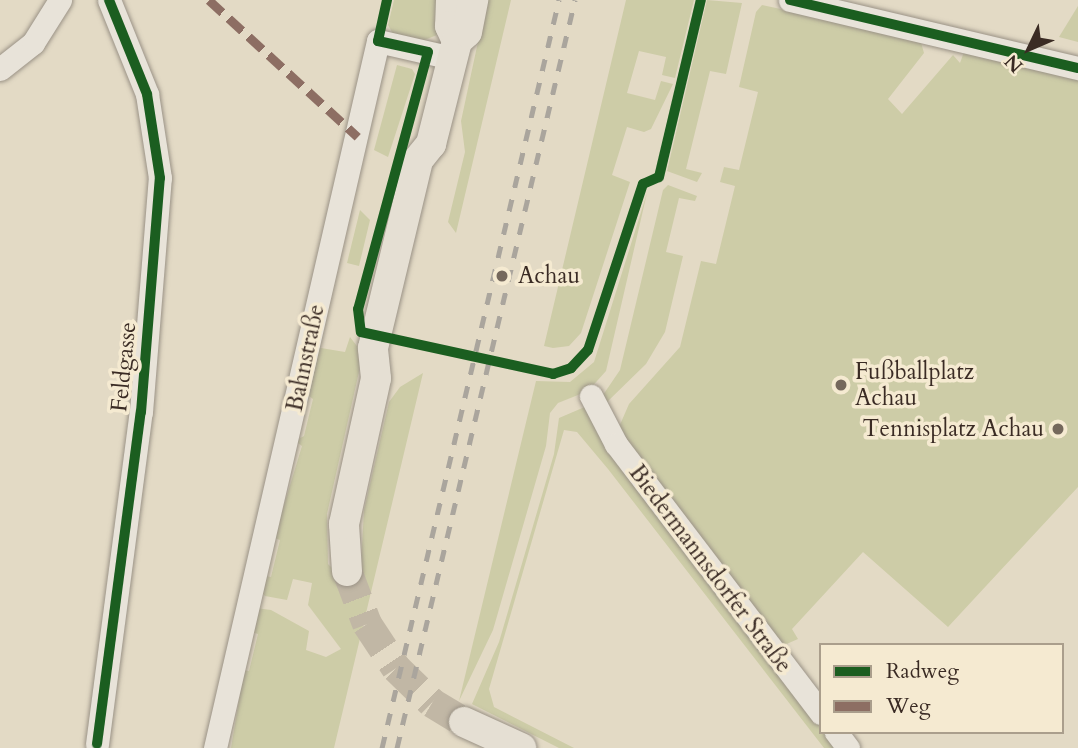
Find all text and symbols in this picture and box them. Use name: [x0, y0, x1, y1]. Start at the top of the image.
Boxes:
north arrow: [994, 14, 1064, 84]
text: N: [999, 49, 1029, 79]
place label: Achau: [518, 262, 580, 290]
marker: Achau: [492, 266, 512, 286]
street label: Bahnstraße: [281, 302, 331, 414]
street label: Feldgasse: [106, 321, 142, 413]
place label: Fußballplatz Achau: [855, 358, 974, 412]
marker: Fußballplatz Achau: [833, 377, 849, 393]
place label: Tennisplatz Achau: [863, 415, 1044, 443]
marker: Tennisplatz Achau: [1050, 421, 1066, 437]
street label: Biedermannsdorfer Straße: [623, 460, 797, 678]
legend: [819, 643, 1064, 734]
text: Radweg: [886, 657, 959, 686]
text: Weg: [886, 692, 931, 721]

